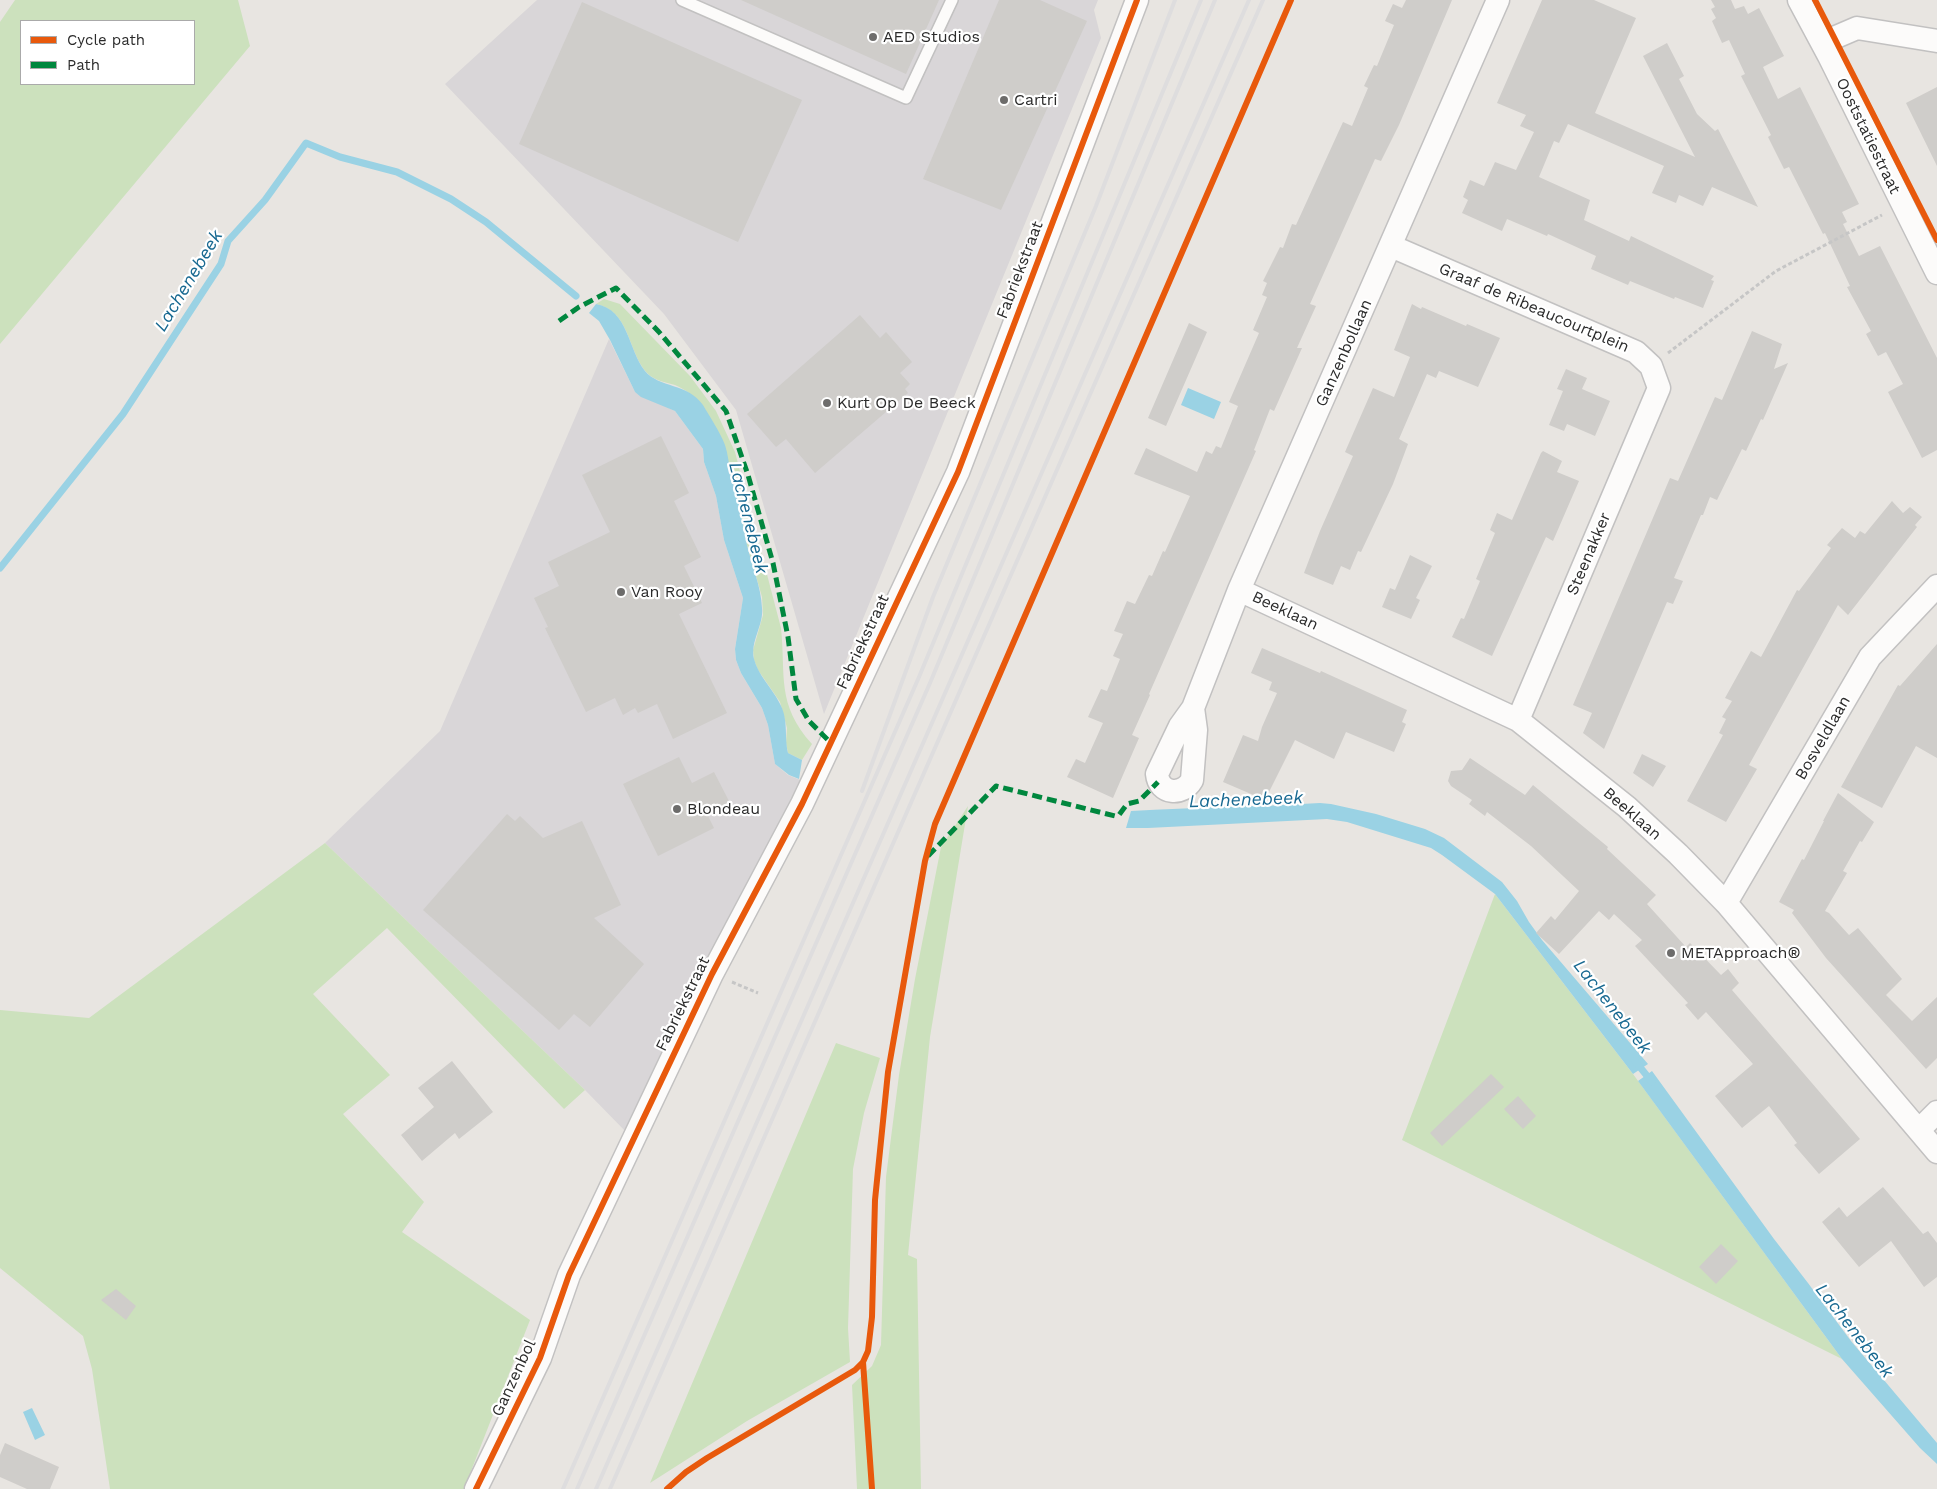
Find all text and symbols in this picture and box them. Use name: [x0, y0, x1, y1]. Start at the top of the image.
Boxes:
legend: [20, 20, 195, 85]
place label: AED Studios: [883, 27, 980, 47]
text: Cycle path: [67, 31, 145, 49]
marker: AED Studios: [867, 31, 879, 43]
text: Path: [67, 56, 100, 74]
street label: Ooststatiestraat: [1832, 75, 1904, 197]
place label: Cartri: [1014, 90, 1058, 110]
marker: Cartri: [998, 94, 1010, 106]
street label: Fabriekstraat: [993, 219, 1047, 321]
water label: Lachenebeek: [150, 226, 228, 336]
street label: Graaf de Ribeaucourtplein: [1436, 259, 1632, 357]
street label: Ganzenbollaan: [1312, 296, 1376, 410]
place label: Kurt Op De Beeck: [837, 393, 976, 413]
marker: Kurt Op De Beeck: [821, 397, 833, 409]
water label: Lachenebeek: [724, 460, 772, 576]
street label: Steenakker: [1563, 510, 1615, 598]
place label: Van Rooy: [631, 582, 702, 602]
marker: Van Rooy: [615, 586, 627, 598]
street label: Beeklaan: [1249, 587, 1321, 635]
street label: Fabriekstraat: [833, 591, 893, 693]
street label: Bosveldlaan: [1791, 693, 1855, 783]
street label: Beeklaan: [1599, 783, 1665, 845]
water label: Lachenebeek: [1188, 787, 1304, 813]
place label: Blondeau: [687, 799, 760, 819]
marker: Blondeau: [671, 803, 683, 815]
place label: METApproach®: [1681, 943, 1801, 963]
marker: METApproach®: [1665, 947, 1677, 959]
street label: Fabriekstraat: [652, 954, 714, 1054]
water label: Lachenebeek: [1568, 955, 1656, 1059]
water label: Lachenebeek: [1810, 1279, 1898, 1383]
street label: Ganzenbol: [488, 1337, 540, 1419]

